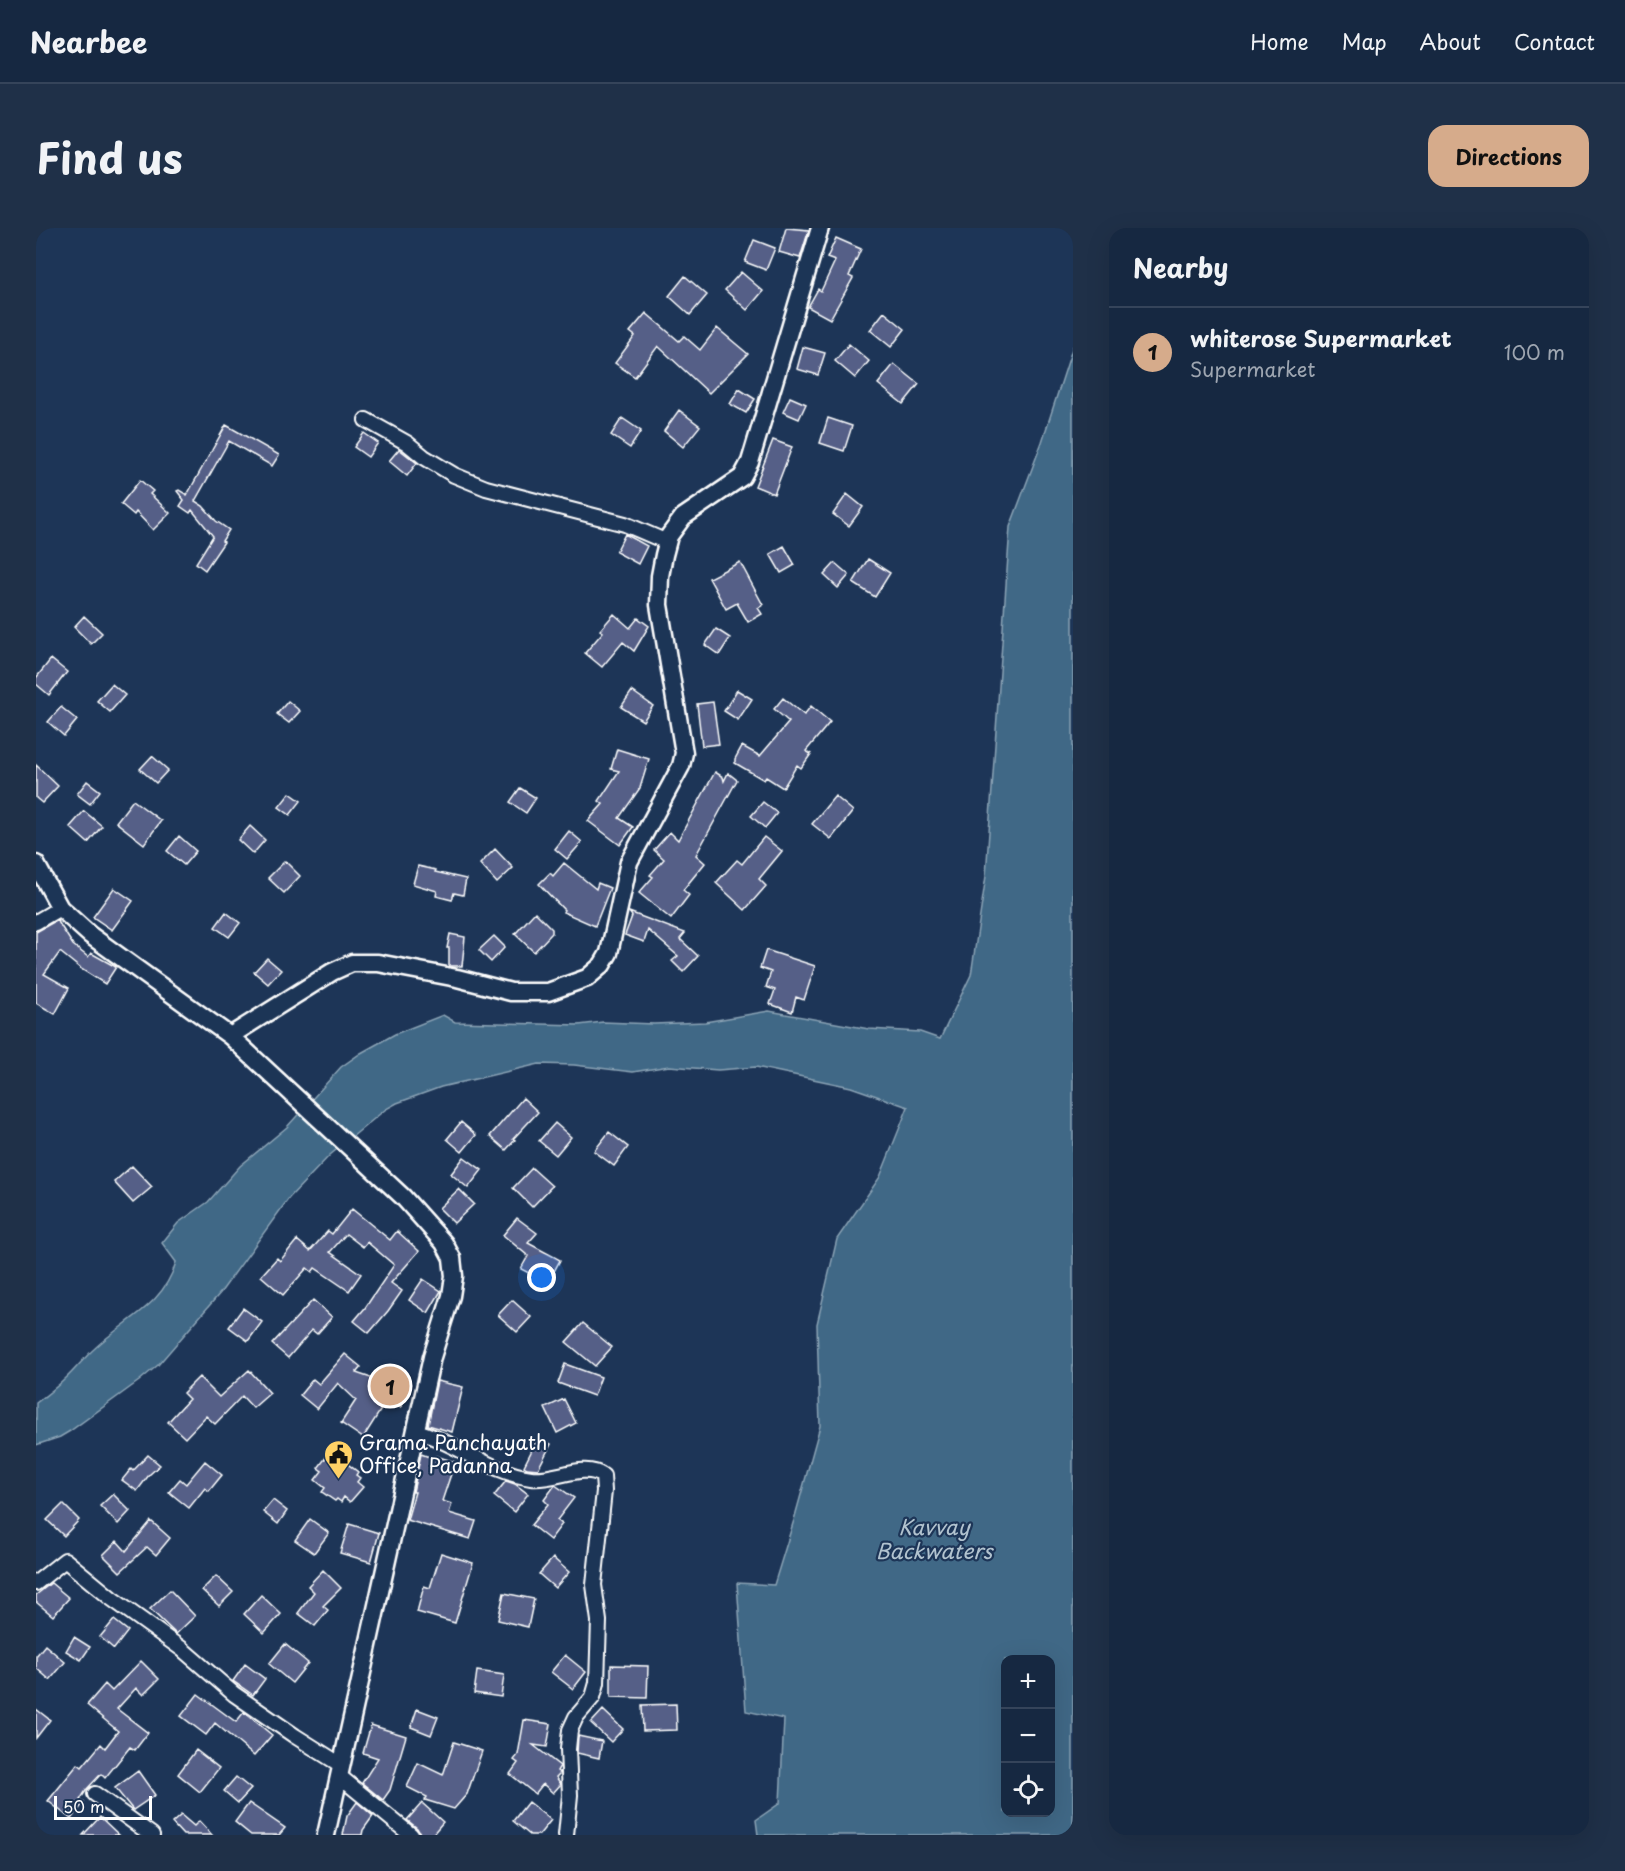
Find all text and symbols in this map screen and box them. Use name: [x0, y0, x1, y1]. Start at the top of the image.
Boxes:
text: Nearbee: [30, 20, 147, 63]
text: Home: [1250, 25, 1309, 57]
text: Map: [1342, 25, 1387, 57]
text: About: [1420, 25, 1481, 57]
text: Contact: [1514, 25, 1595, 57]
text: Find us: [36, 125, 183, 188]
button: Directions: [1428, 125, 1589, 187]
text: Nearby: [1133, 248, 1228, 287]
text: whiterose Supermarket: [1190, 321, 1452, 354]
text: 1: [1148, 337, 1157, 367]
text: 100 m: [1504, 337, 1565, 367]
text: Supermarket: [1190, 354, 1316, 384]
your location: [527, 1263, 556, 1292]
pin: 1: [370, 1364, 410, 1408]
place label: Grama Panchayath Office, Padanna: [359, 1427, 547, 1480]
public building icon: Grama Panchayath Office, Padanna: [322, 1438, 354, 1480]
water label: Kavvay Backwaters: [876, 1510, 995, 1566]
map controls: [1001, 1655, 1055, 1817]
button: +: [1001, 1655, 1055, 1709]
button: −: [1001, 1709, 1055, 1763]
button: locate: [1001, 1763, 1055, 1817]
scale bar: [54, 1793, 152, 1820]
text: 50 m: [63, 1794, 104, 1818]

